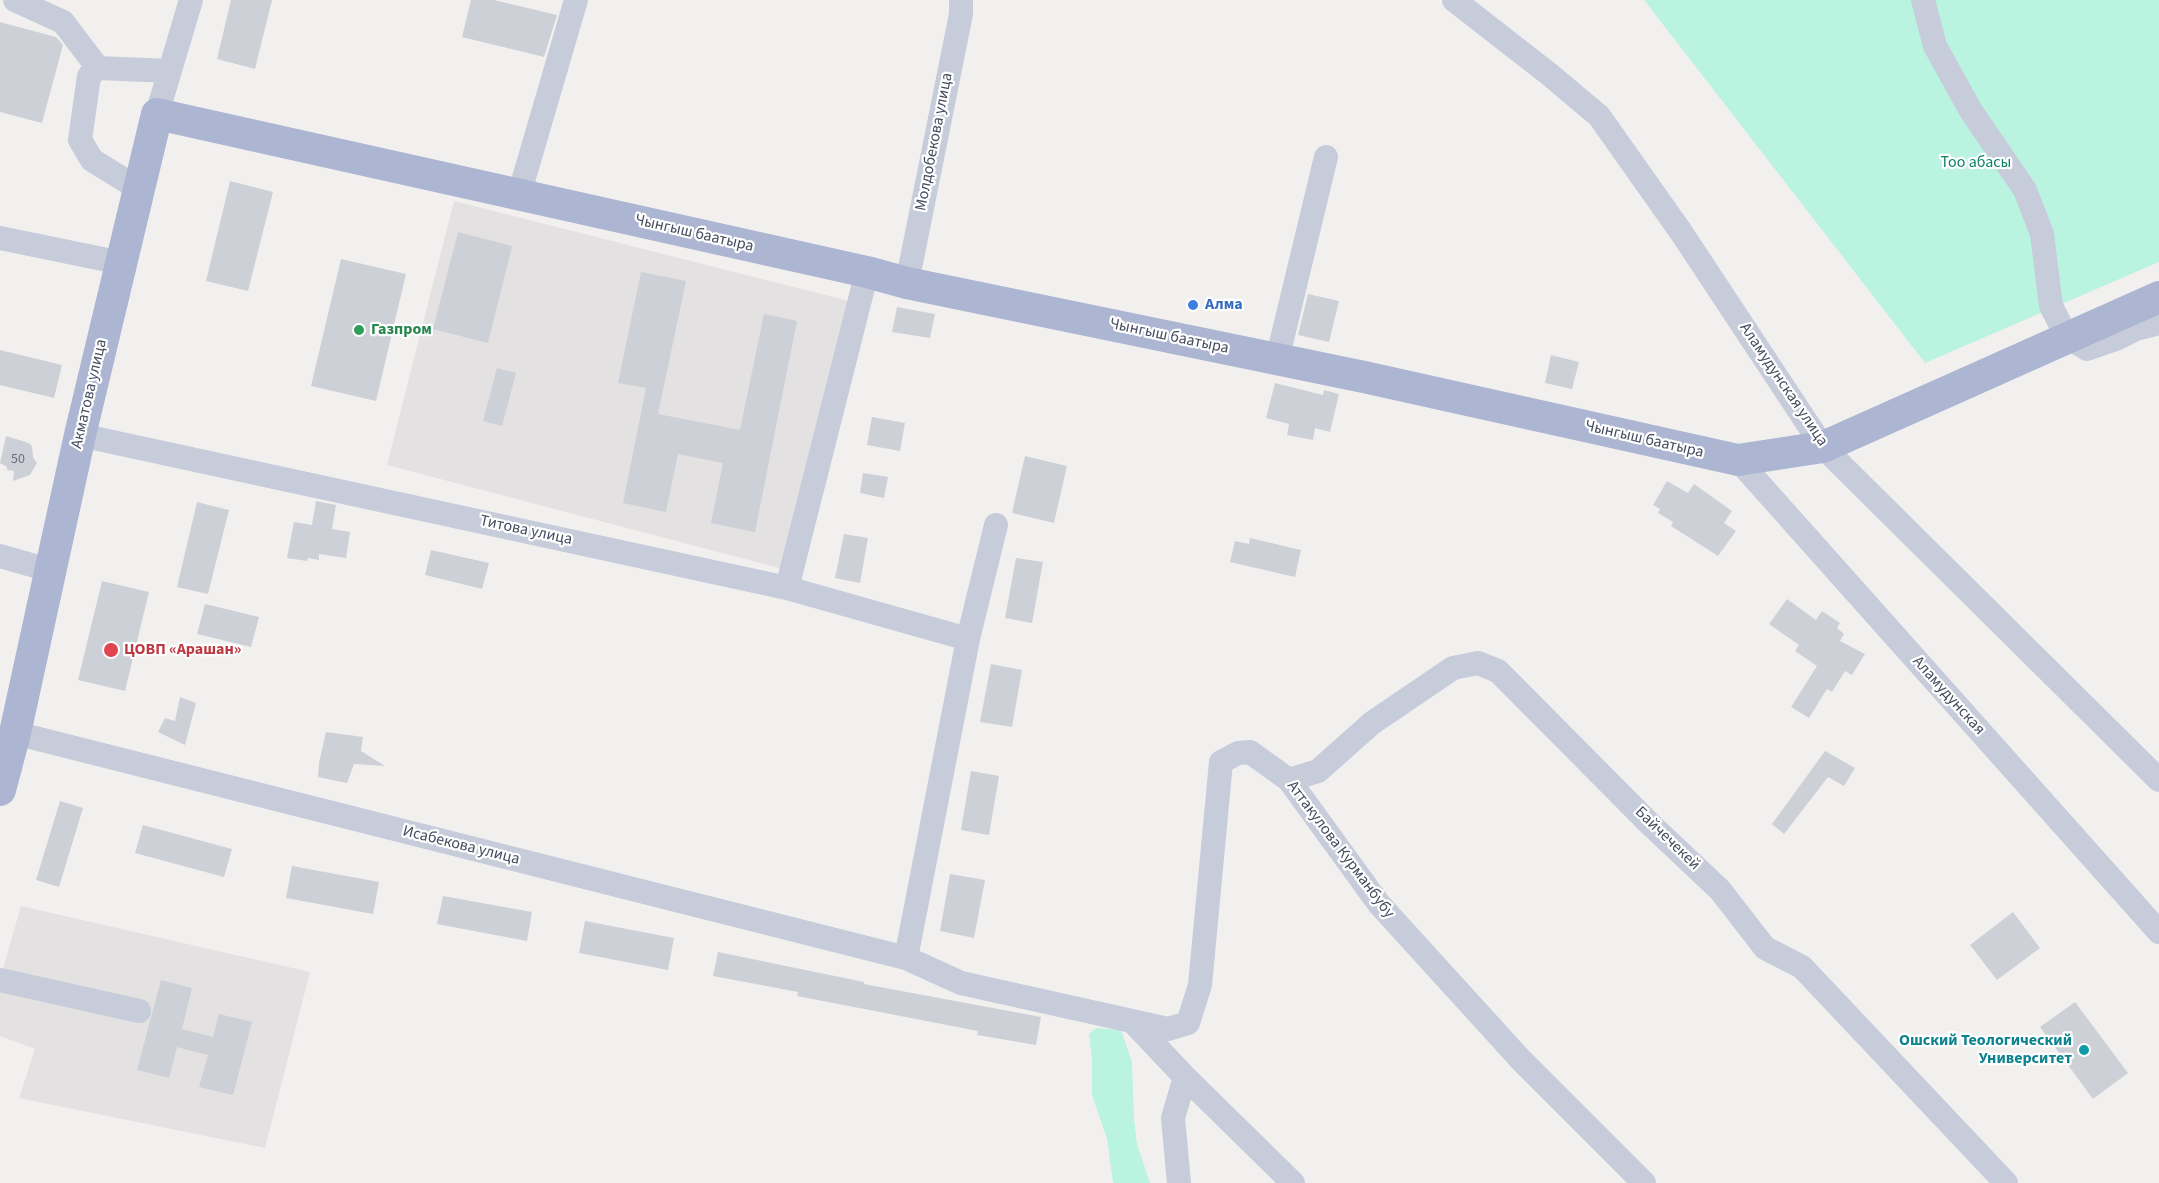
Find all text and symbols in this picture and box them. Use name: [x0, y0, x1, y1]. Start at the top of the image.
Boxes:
street label: Молдобекова улица: [912, 71, 958, 213]
park label: Тоо абасы: [1941, 153, 2011, 173]
street label: Чынгыш баатыра: [633, 211, 755, 257]
place label: Алма: [1205, 295, 1243, 315]
marker: Алма: [1186, 298, 1200, 312]
street label: Чынгыш баатыра: [1108, 315, 1230, 359]
place label: Газпром: [371, 320, 432, 340]
street label: Аламудунская улица: [1735, 320, 1831, 450]
marker: Газпром: [352, 323, 366, 337]
street label: Акматова улица: [68, 337, 112, 451]
street label: Чынгыш баатыра: [1583, 417, 1705, 463]
house number: 50: [11, 452, 25, 468]
street label: Титова улица: [478, 512, 574, 550]
place label: ЦОВП «Арашан»: [124, 640, 242, 660]
marker: ЦОВП «Арашан»: [102, 641, 120, 659]
street label: Аламудунская: [1908, 653, 1988, 739]
street label: Аттакулова Курманбубу: [1282, 778, 1398, 922]
street label: Байчечекей: [1630, 803, 1704, 875]
street label: Исабекова улица: [400, 822, 522, 870]
place label: Ошский Теологический Университет: [1899, 1031, 2072, 1069]
marker: Ошский Теологический Университет: [2077, 1043, 2091, 1057]

